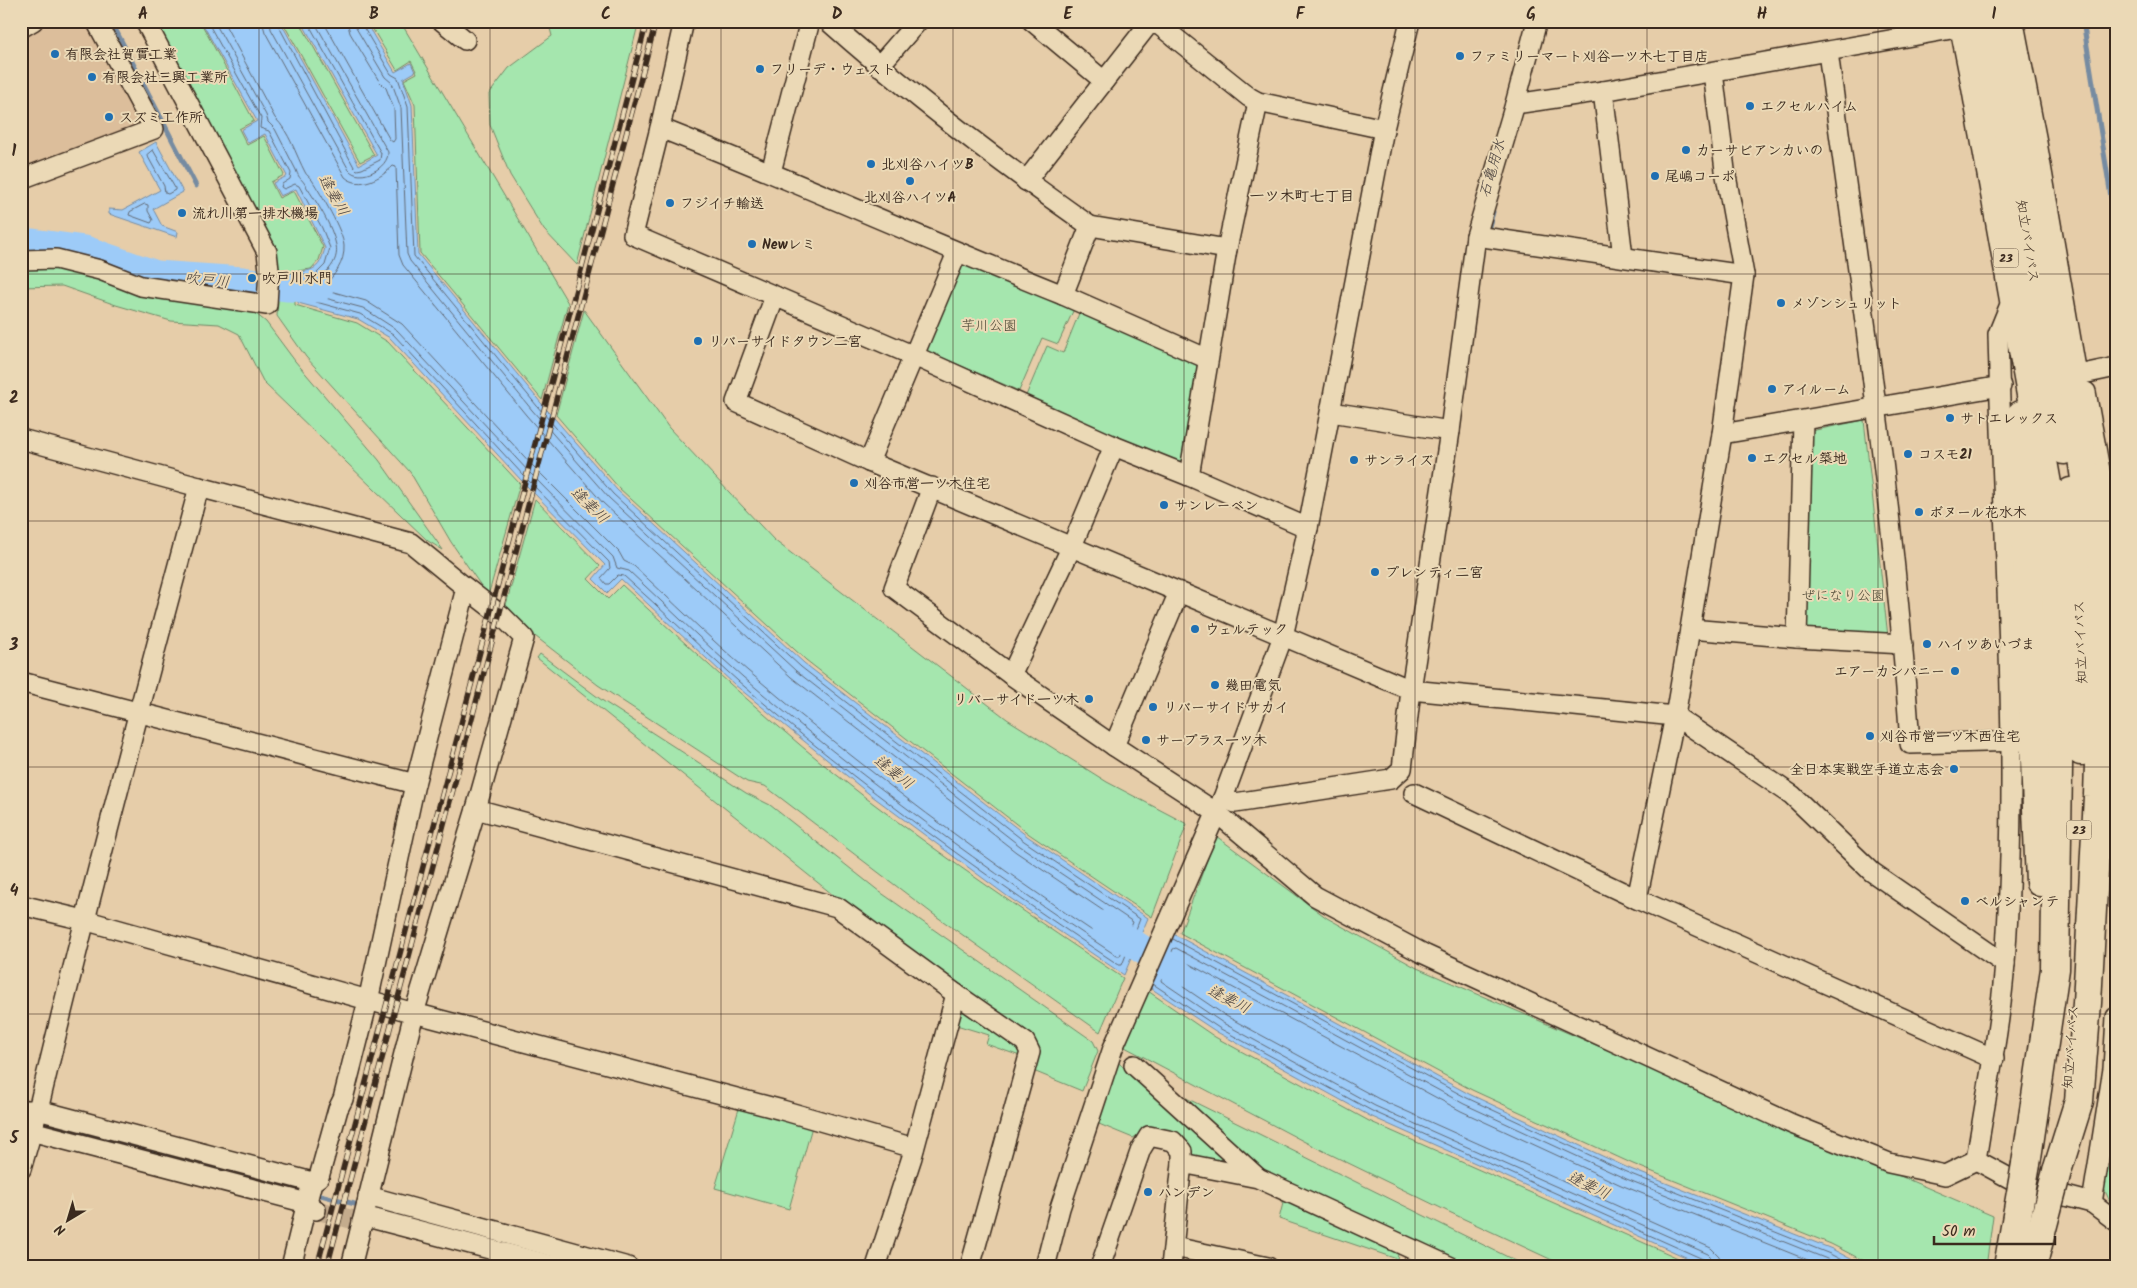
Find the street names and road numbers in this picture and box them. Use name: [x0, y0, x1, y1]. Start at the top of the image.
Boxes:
street label: 知立バイパス: [2010, 198, 2044, 284]
road number: 23: [1994, 248, 2018, 268]
street label: 知立バイパス: [2069, 600, 2093, 684]
road number: 23: [2066, 820, 2092, 840]
street label: 知立バイパス: [2057, 1005, 2085, 1090]

